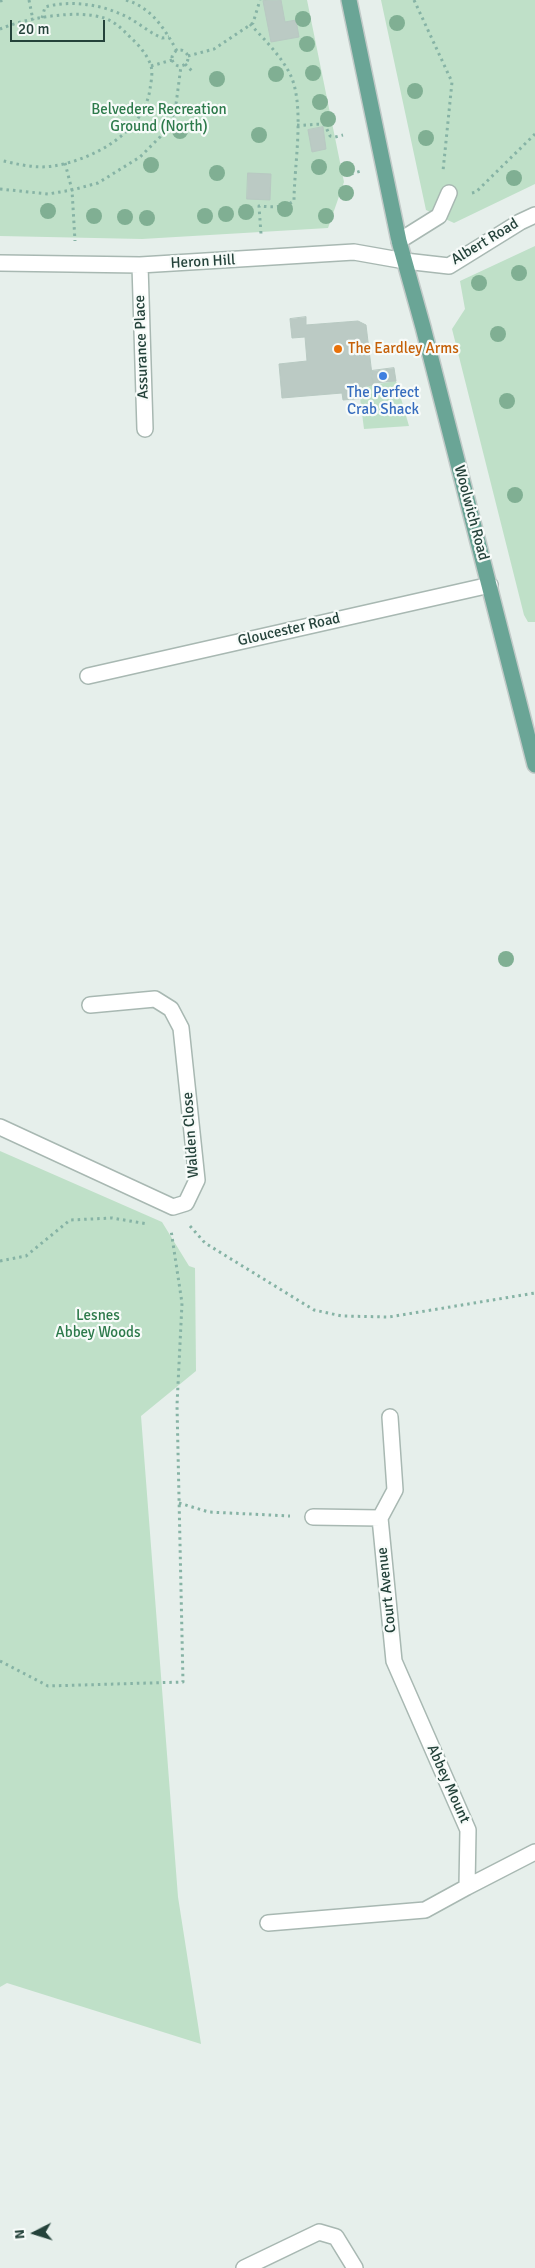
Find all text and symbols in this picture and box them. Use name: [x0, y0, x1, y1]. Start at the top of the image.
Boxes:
scale bar: [12, 10, 108, 42]
text: 20 m: [18, 20, 49, 38]
park label: Belvedere Recreation Ground (North): [91, 101, 227, 136]
street label: Albert Road: [448, 215, 522, 269]
street label: Heron Hill: [170, 251, 236, 273]
street label: Assurance Place: [131, 294, 153, 400]
place label: The Eardley Arms: [348, 340, 459, 358]
marker: The Eardley Arms: [332, 343, 344, 355]
marker: The Perfect Crab Shack: [377, 370, 389, 382]
place label: The Perfect Crab Shack: [347, 384, 419, 419]
street label: Woolwich Road: [450, 463, 492, 563]
street label: Gloucester Road: [236, 609, 342, 651]
street label: Walden Close: [179, 1091, 203, 1179]
park label: Lesnes Abbey Woods: [56, 1307, 140, 1342]
street label: Court Avenue: [374, 1546, 400, 1634]
street label: Abbey Mount: [423, 1742, 473, 1826]
north arrow: [10, 2208, 60, 2258]
text: N: [11, 2229, 28, 2240]

